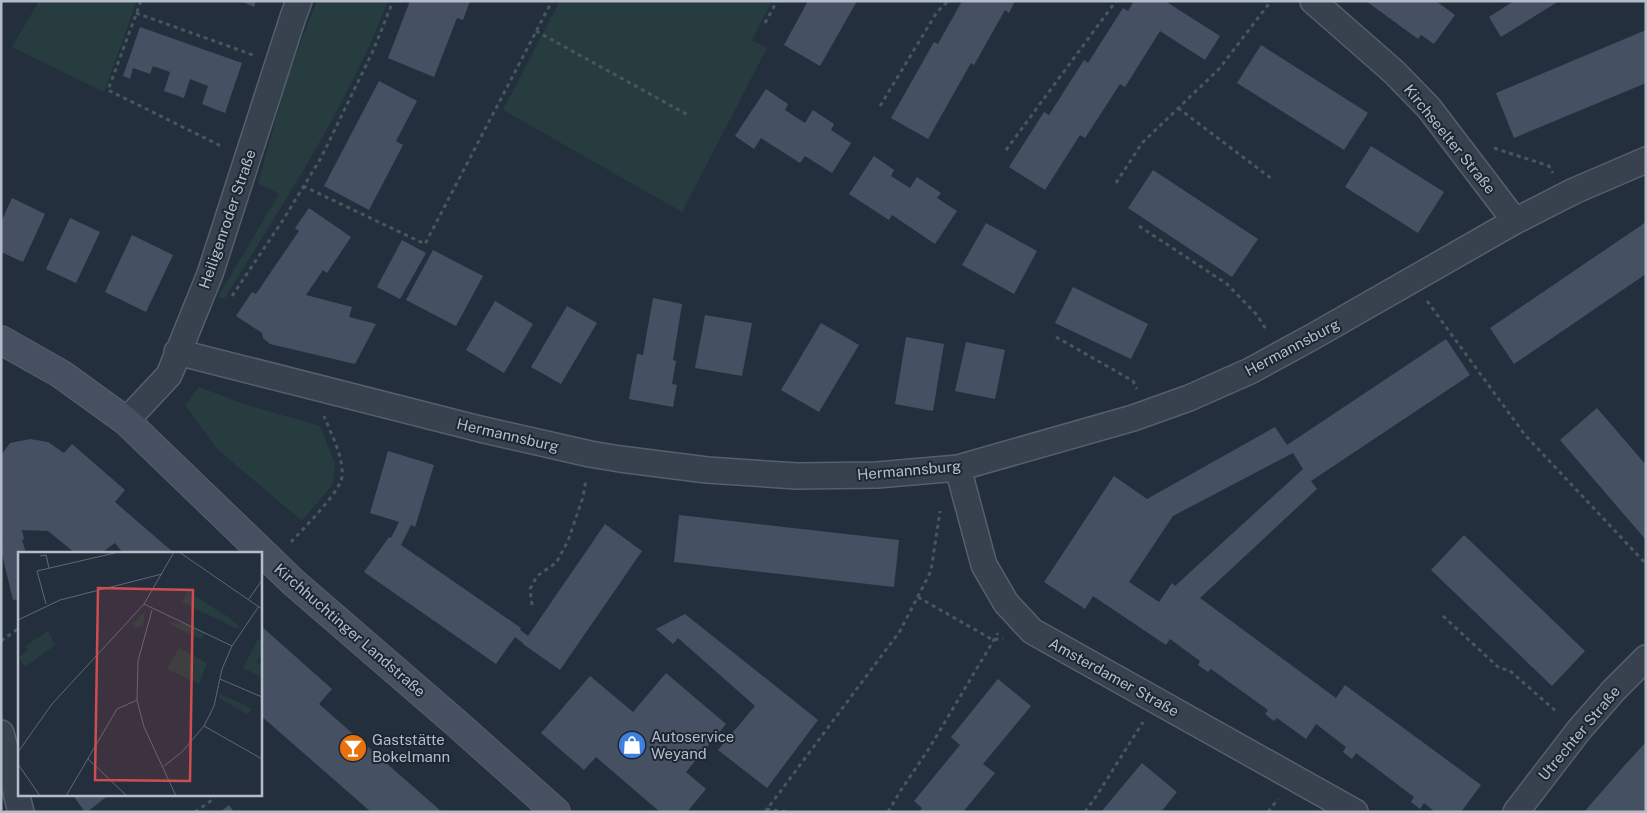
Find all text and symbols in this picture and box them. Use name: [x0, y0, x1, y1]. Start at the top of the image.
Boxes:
street label: Kirchseelter Straße: [1401, 81, 1499, 197]
street label: Heiligenroder Straße: [195, 147, 259, 291]
street label: Hermannsburg: [1242, 315, 1342, 379]
street label: Hermannsburg: [455, 415, 561, 455]
street label: Hermannsburg: [856, 457, 962, 483]
inset map: [18, 552, 261, 796]
street label: Kirchhuchtinger Landstraße: [271, 560, 429, 700]
street label: Amsterdamer Straße: [1046, 634, 1182, 720]
street label: Utrechter Straße: [1535, 682, 1623, 784]
place label: Autoservice Weyand: [651, 728, 734, 762]
shop icon: Autoservice Weyand: [617, 730, 647, 760]
place label: Gaststätte Bokelmann: [372, 731, 450, 765]
bar icon: Gaststätte Bokelmann: [338, 733, 368, 763]

